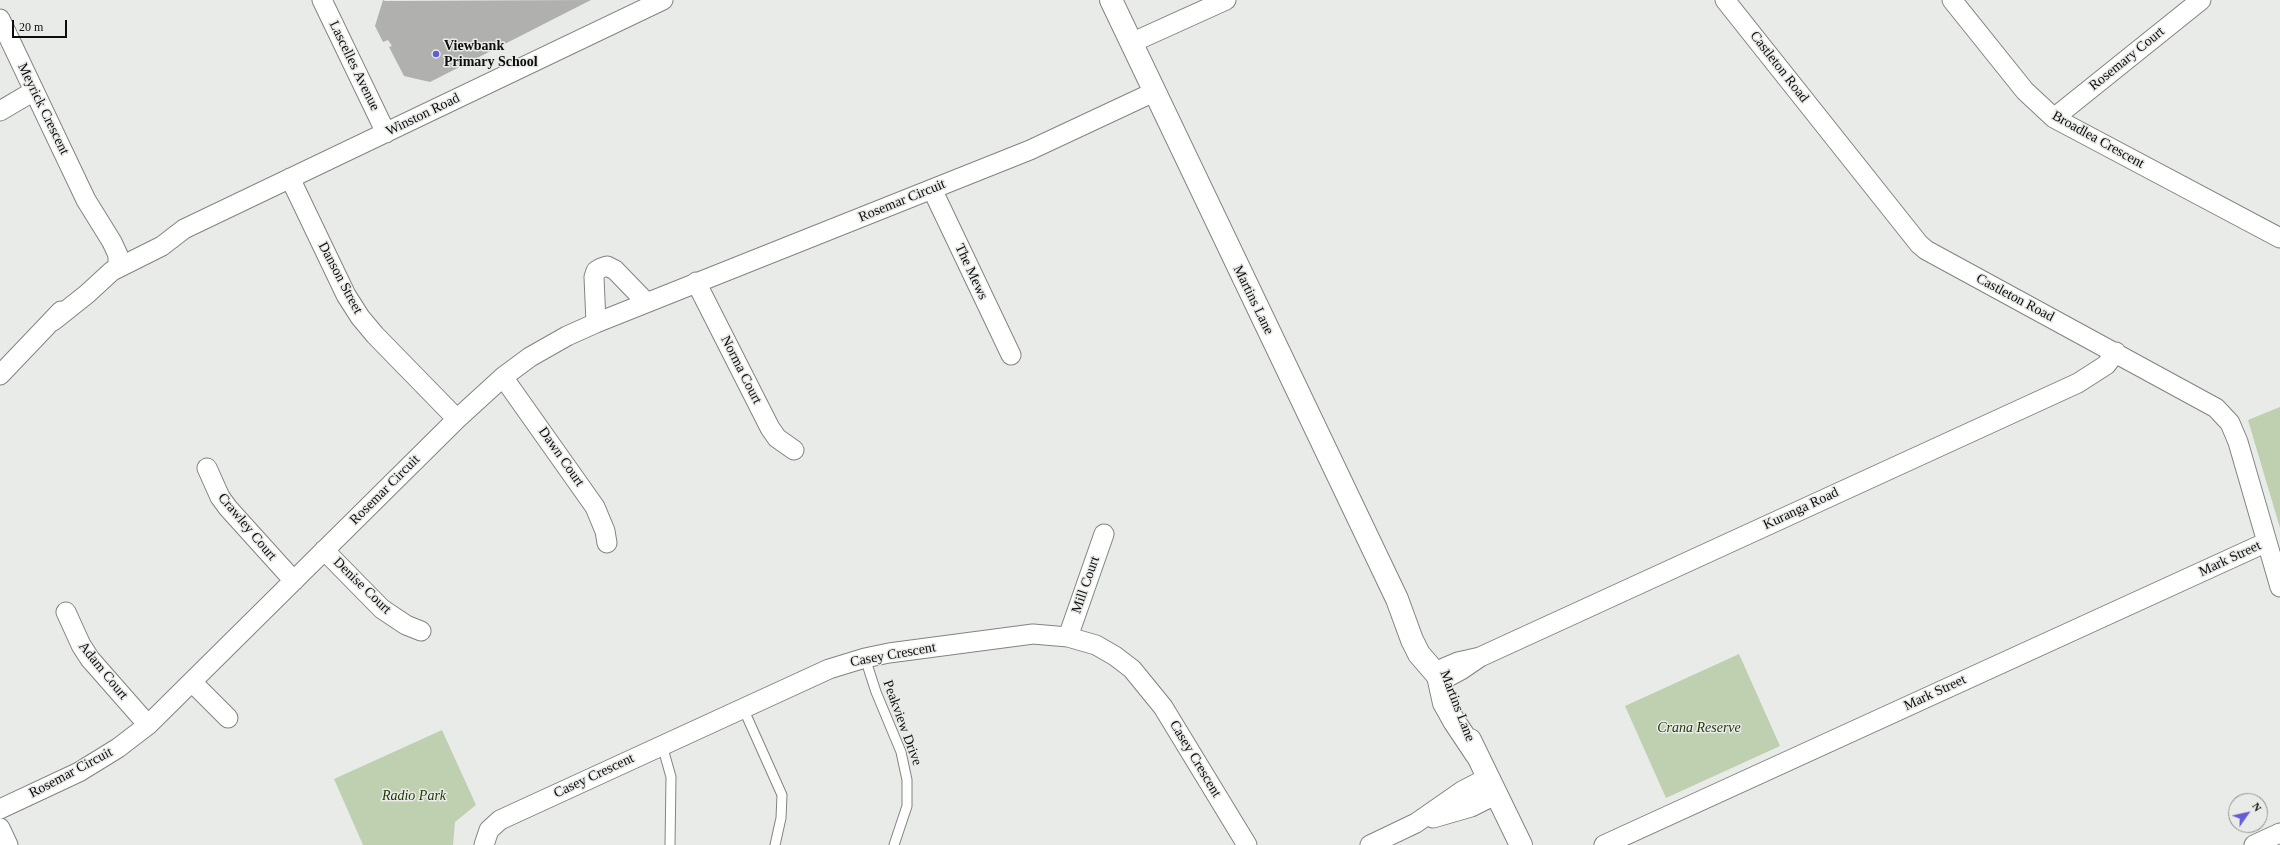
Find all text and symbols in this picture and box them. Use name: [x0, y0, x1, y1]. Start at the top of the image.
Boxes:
scale bar: [14, 12, 69, 38]
street label: Lascelles Avenue: [325, 18, 383, 114]
text: 20 m: [19, 20, 43, 34]
street label: Rosemary Court: [2086, 23, 2168, 95]
street label: Castleton Road: [1746, 28, 1812, 106]
place label: Viewbank Primary School: [444, 38, 538, 70]
marker: Viewbank Primary School: [431, 49, 441, 59]
street label: Meyrick Crescent: [14, 60, 72, 158]
street label: Winston Road: [383, 90, 463, 140]
street label: Broadlea Crescent: [2049, 108, 2147, 172]
street label: Rosemar Circuit: [856, 176, 948, 226]
street label: Danson Street: [314, 239, 366, 317]
street label: The Mews: [951, 241, 991, 303]
street label: Martins Lane: [1229, 263, 1277, 337]
street label: Castleton Road: [1973, 270, 2057, 326]
street label: Norma Court: [717, 333, 765, 407]
street label: Dawn Court: [534, 424, 588, 490]
street label: Rosemar Circuit: [346, 451, 424, 529]
street label: Kuranga Road: [1761, 484, 1841, 534]
street label: Crawley Court: [214, 490, 280, 564]
street label: Mark Street: [2196, 537, 2264, 581]
street label: Denise Court: [329, 554, 395, 618]
street label: Mill Court: [1068, 554, 1104, 616]
street label: Adam Court: [75, 639, 131, 703]
street label: Casey Crescent: [849, 639, 937, 671]
street label: Martins Lane: [1436, 668, 1478, 744]
street label: Mark Street: [1901, 671, 1969, 715]
street label: Peakview Drive: [879, 678, 925, 768]
street label: Casey Crescent: [1165, 718, 1225, 800]
park label: Crana Reserve: [1657, 720, 1741, 736]
street label: Rosemar Circuit: [26, 744, 116, 802]
street label: Casey Crescent: [551, 750, 637, 802]
park label: Radio Park: [382, 788, 446, 804]
north arrow: [2228, 793, 2268, 833]
text: N: [2250, 800, 2264, 813]

